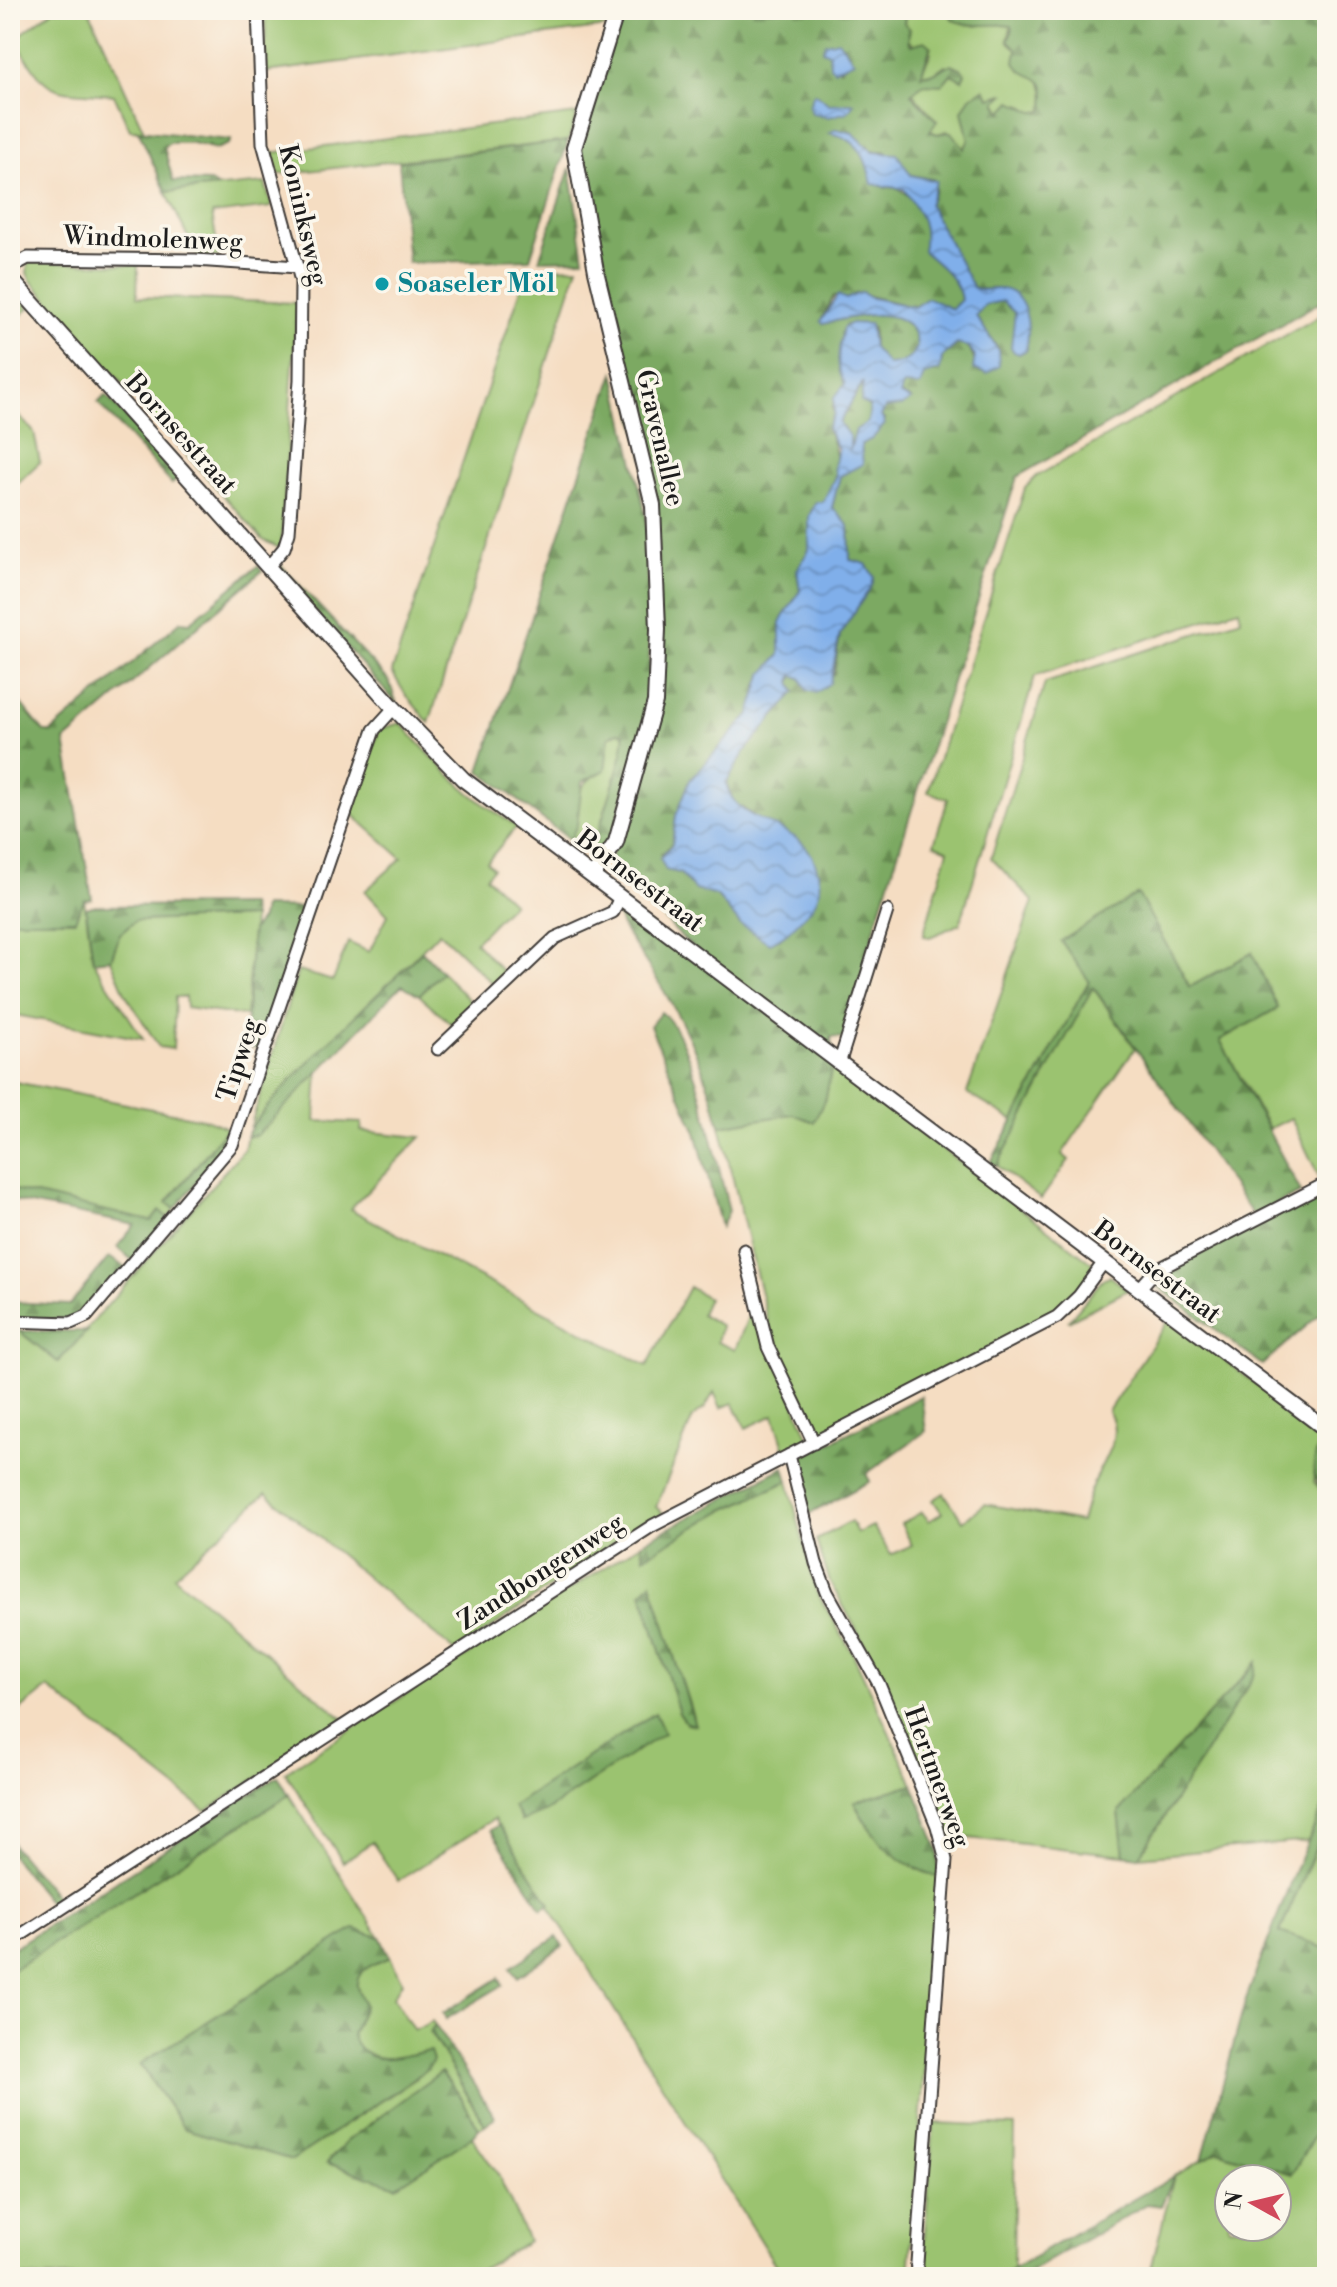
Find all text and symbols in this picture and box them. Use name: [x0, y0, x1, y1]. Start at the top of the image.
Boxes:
street label: Koninksweg: [271, 141, 335, 289]
street label: Windmolenweg: [62, 220, 244, 258]
place label: Soaseler Möl: [398, 268, 556, 300]
marker: Soaseler Möl: [373, 275, 391, 293]
street label: Bornsestraat: [118, 366, 244, 501]
street label: Gravenallee: [629, 367, 691, 509]
street label: Bornsestraat: [569, 822, 710, 940]
street label: Tipweg: [211, 1014, 268, 1106]
street label: Bornsestraat: [1086, 1213, 1227, 1331]
street label: Zandbongenweg: [452, 1506, 630, 1638]
street label: Hertmerweg: [897, 1702, 977, 1852]
north arrow: [1213, 2163, 1293, 2243]
text: N: [1220, 2189, 1249, 2211]

